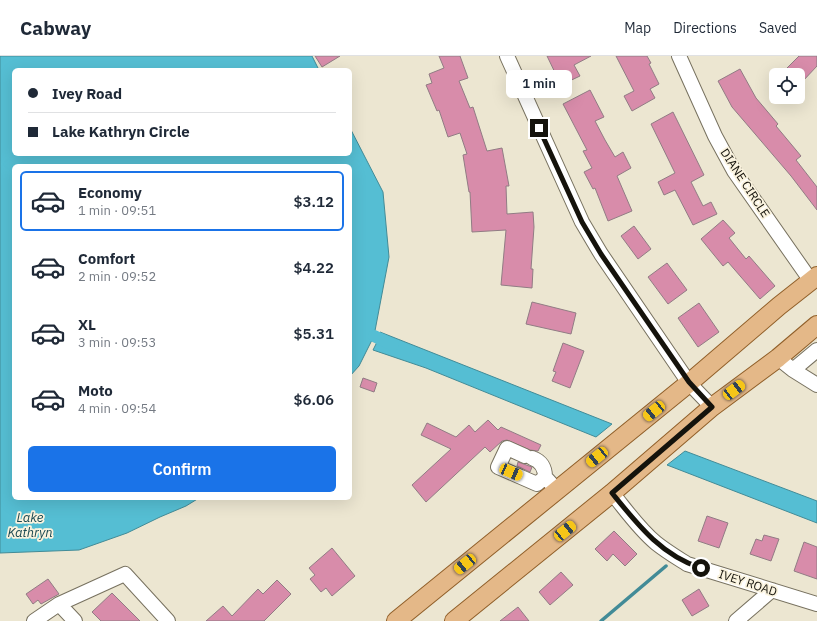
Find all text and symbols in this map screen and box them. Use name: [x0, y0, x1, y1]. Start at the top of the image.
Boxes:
text: Cabway: [20, 16, 91, 40]
text: Map: [624, 19, 651, 37]
text: Directions: [673, 19, 737, 37]
text: Saved: [759, 19, 797, 37]
map controls: [769, 68, 805, 104]
button: locate: [769, 68, 805, 104]
callout: 1 min: [506, 70, 572, 98]
text: 1 min: [522, 75, 556, 92]
text: Ivey Road: [52, 84, 122, 103]
route end: [530, 119, 548, 137]
text: Lake Kathryn Circle: [52, 122, 190, 141]
street label: DIANE CIRCLE: [718, 145, 773, 220]
icon: car: [30, 183, 66, 219]
text: Economy: [78, 183, 142, 202]
text: $3.12: [294, 192, 334, 211]
text: 1 min · 09:51: [78, 202, 156, 219]
icon: car: [30, 249, 66, 285]
text: Comfort: [78, 249, 135, 268]
text: $4.22: [294, 258, 334, 277]
text: 2 min · 09:52: [78, 268, 156, 285]
icon: car: [30, 315, 66, 351]
text: XL: [78, 315, 96, 334]
text: $5.31: [294, 324, 334, 343]
text: 3 min · 09:53: [78, 334, 156, 351]
car: [721, 378, 747, 402]
icon: car: [30, 381, 66, 417]
text: Moto: [78, 381, 113, 400]
text: $6.06: [294, 390, 334, 409]
car: [641, 399, 667, 423]
text: 4 min · 09:54: [78, 400, 156, 417]
car: [584, 445, 610, 469]
button: Confirm: [28, 446, 336, 492]
car: [498, 462, 524, 482]
water label: Lake Kathryn: [7, 509, 53, 541]
car: [552, 519, 578, 543]
car: [452, 552, 478, 576]
route start: [692, 559, 710, 577]
street label: IVEY ROAD: [717, 566, 779, 599]

